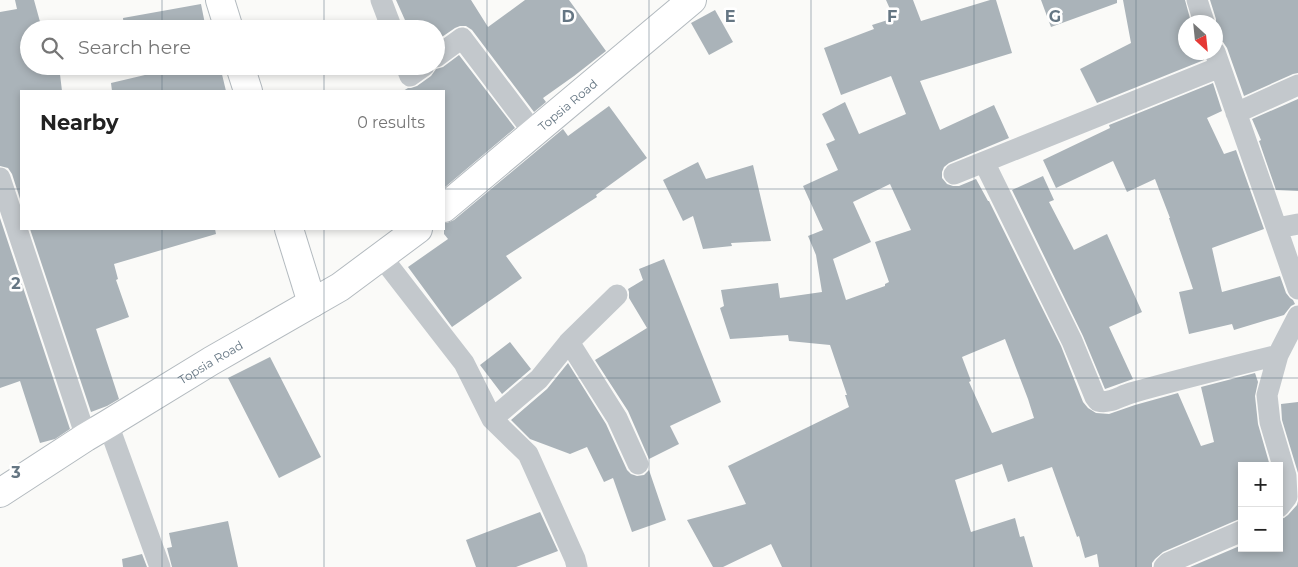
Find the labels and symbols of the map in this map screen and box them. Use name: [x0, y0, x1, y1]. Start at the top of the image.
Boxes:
text: D: [561, 7, 575, 26]
text: E: [725, 7, 735, 26]
text: F: [887, 7, 897, 26]
text: G: [1049, 7, 1061, 26]
north arrow: [1178, 15, 1223, 60]
street label: Topsia Road: [535, 75, 600, 134]
text: 2: [11, 274, 21, 293]
street label: Topsia Road: [175, 337, 245, 387]
text: 3: [10, 463, 21, 482]

